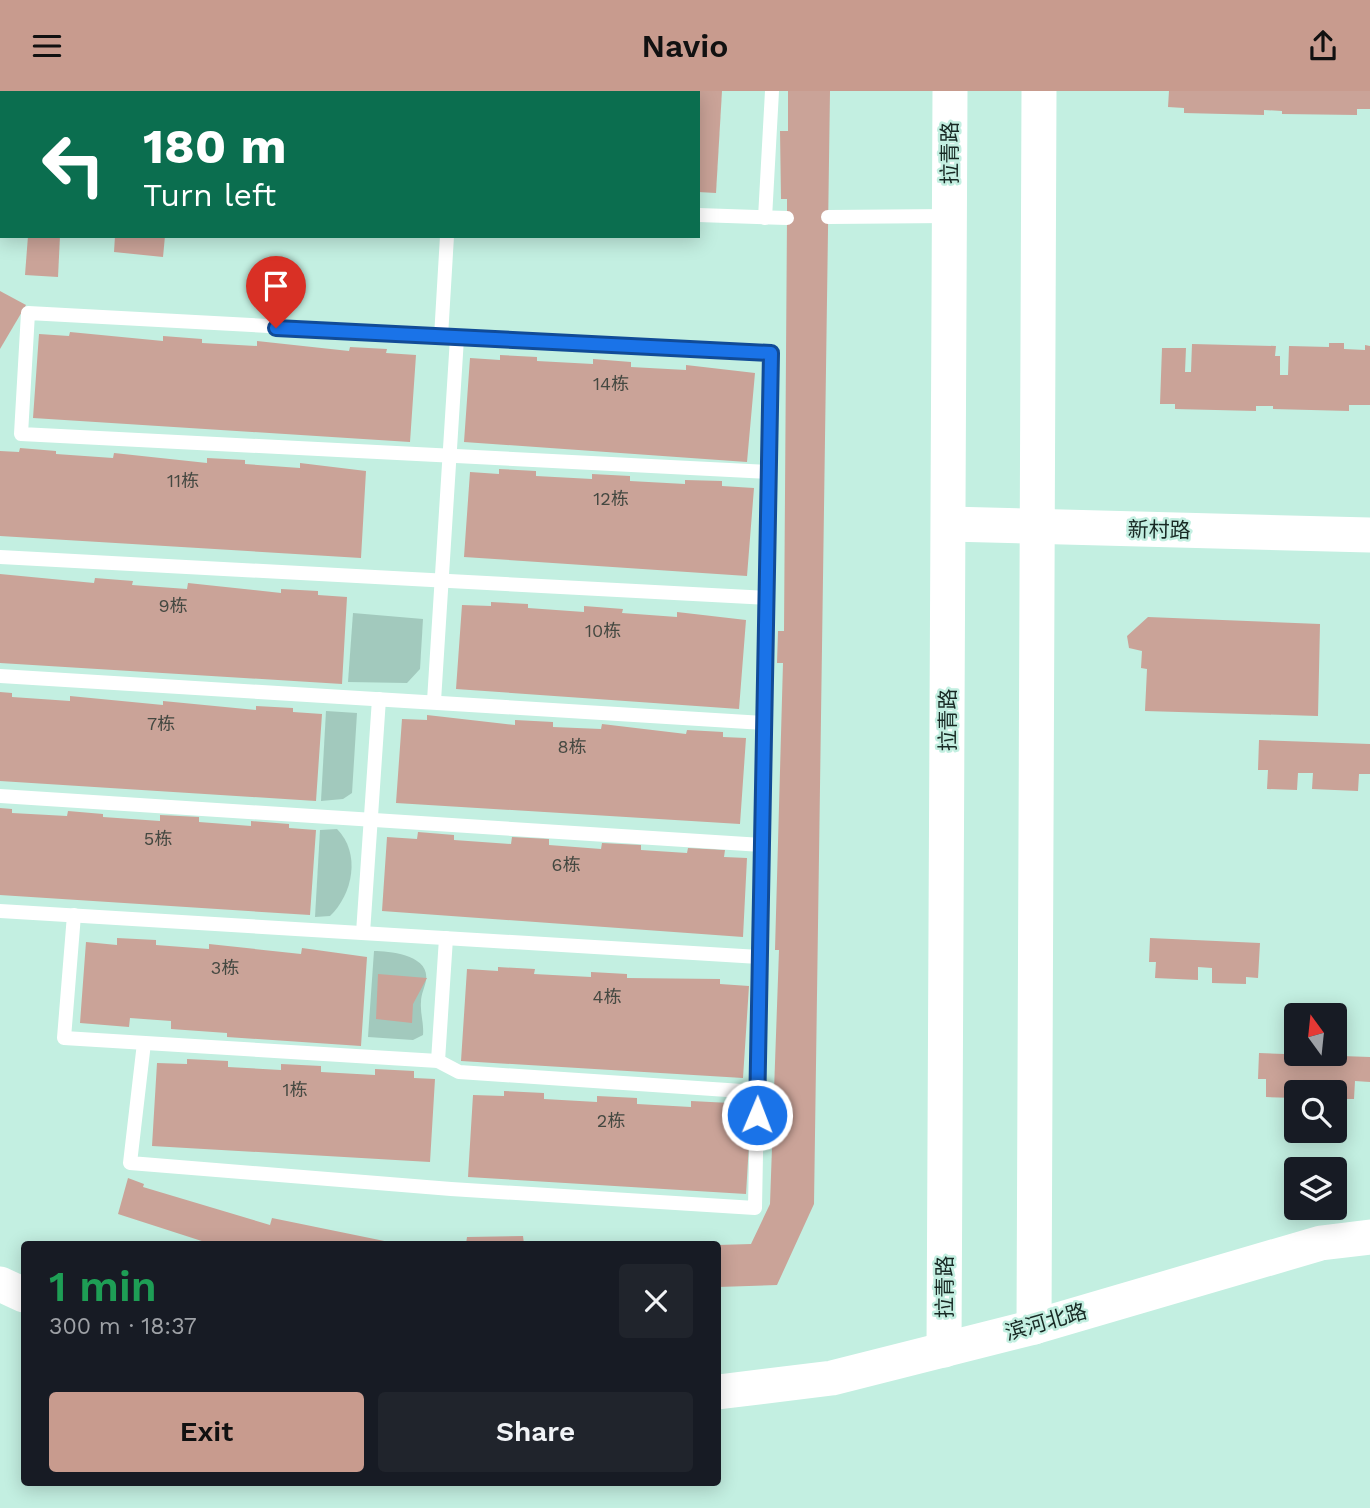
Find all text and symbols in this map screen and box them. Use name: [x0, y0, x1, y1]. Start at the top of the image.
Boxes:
icon: menu: [28, 27, 66, 65]
text: Navio: [642, 27, 728, 65]
icon: share: [1304, 27, 1342, 65]
text: 180 m: [143, 117, 287, 175]
icon: left: [28, 119, 119, 210]
street label: 拉青路: [937, 122, 962, 185]
text: Turn left: [143, 176, 276, 214]
pin: [246, 256, 306, 328]
icon: arrive: [257, 267, 295, 305]
house number: 14栋: [593, 373, 629, 394]
house number: 11栋: [167, 470, 199, 491]
house number: 12栋: [593, 488, 629, 509]
street label: 新村路: [1127, 516, 1191, 543]
house number: 9栋: [158, 595, 188, 616]
house number: 10栋: [585, 620, 621, 641]
street label: 拉青路: [935, 689, 960, 752]
house number: 7栋: [147, 713, 175, 734]
house number: 8栋: [557, 736, 587, 757]
house number: 5栋: [144, 828, 172, 849]
house number: 6栋: [552, 854, 580, 875]
house number: 3栋: [211, 957, 239, 978]
house number: 4栋: [593, 986, 622, 1007]
north arrow: [1284, 1003, 1348, 1066]
map controls: [1284, 1003, 1347, 1220]
position arrow: [720, 1078, 794, 1152]
house number: 1栋: [282, 1079, 308, 1100]
button: search: [1284, 1080, 1347, 1143]
house number: 2栋: [597, 1110, 625, 1131]
button: layers: [1284, 1157, 1347, 1220]
street label: 拉青路: [932, 1256, 957, 1319]
text: 1 min: [49, 1262, 157, 1311]
button: close: [619, 1264, 693, 1338]
street label: 滨河北路: [1002, 1298, 1090, 1345]
text: 300 m · 18:37: [49, 1313, 197, 1340]
button: Exit: [49, 1392, 364, 1472]
button: Share: [378, 1392, 693, 1472]

